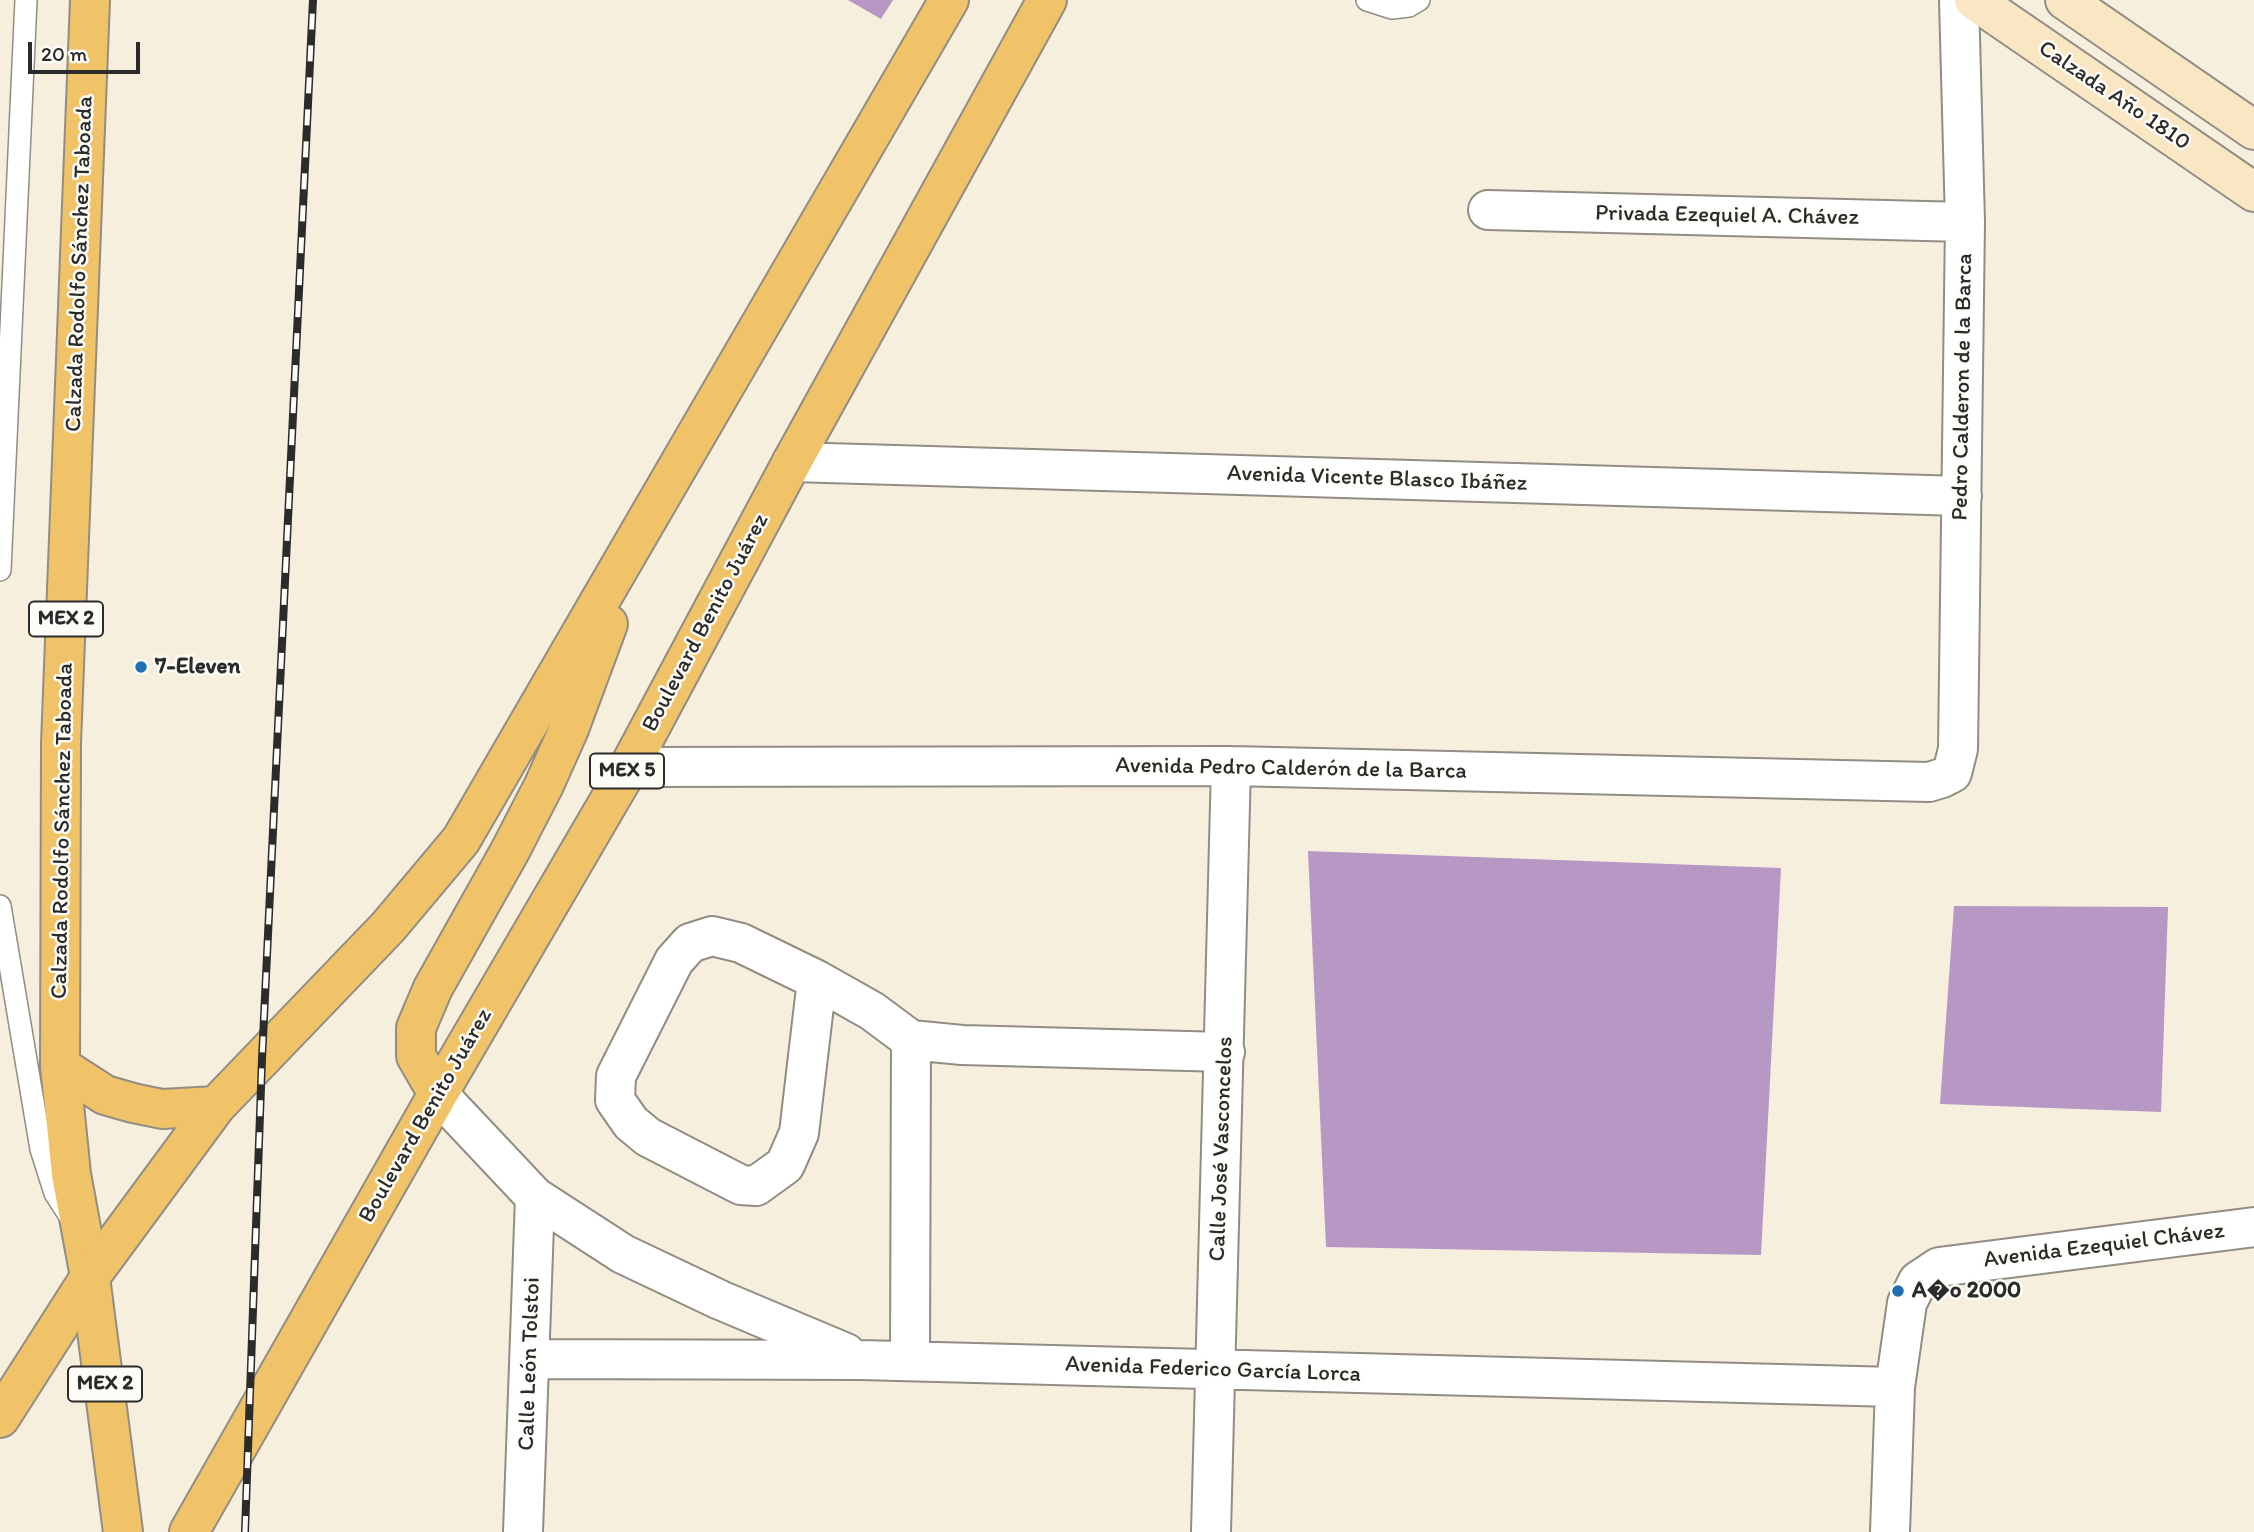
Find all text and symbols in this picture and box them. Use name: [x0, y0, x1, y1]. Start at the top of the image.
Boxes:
scale bar: [32, 28, 144, 72]
street label: Calzada Año 1810: [2033, 35, 2195, 157]
text: 20 m: [41, 41, 87, 66]
street label: Calzada Rodolfo Sánchez Taboada: [60, 95, 100, 433]
street label: Privada Ezequiel A. Chávez: [1595, 200, 1859, 232]
street label: Pedro Calderon de la Barca: [1947, 253, 1979, 521]
street label: Avenida Vicente Blasco Ibáñez: [1226, 460, 1528, 498]
street label: Boulevard Benito Juárez: [637, 509, 775, 737]
road number: MEX 2: [29, 602, 103, 636]
place label: 7-Eleven: [155, 653, 240, 681]
marker: 7-Eleven: [133, 659, 149, 675]
street label: Calzada Rodolfo Sánchez Taboada: [46, 663, 80, 999]
street label: Avenida Pedro Calderón de la Barca: [1115, 752, 1467, 786]
road number: MEX 5: [590, 754, 664, 788]
street label: Boulevard Benito Juárez: [353, 1004, 499, 1228]
street label: Calle José Vasconcelos: [1204, 1036, 1240, 1262]
street label: Avenida Ezequiel Chávez: [1982, 1218, 2226, 1274]
street label: Calle León Tolstoi: [513, 1277, 547, 1451]
place label: A�o 2000: [1912, 1277, 2021, 1305]
marker: A�o 2000: [1890, 1283, 1906, 1299]
street label: Avenida Federico García Lorca: [1065, 1351, 1361, 1389]
road number: MEX 2: [68, 1366, 142, 1402]

